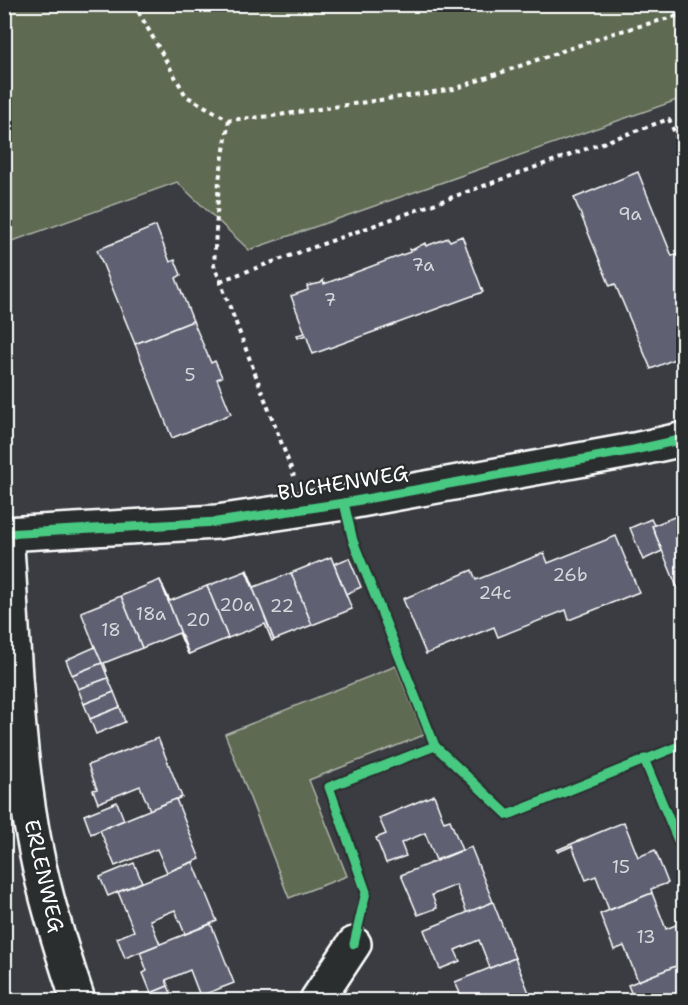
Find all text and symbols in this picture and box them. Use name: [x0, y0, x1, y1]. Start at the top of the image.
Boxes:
house number: 9a: [618, 202, 642, 226]
house number: 7a: [412, 253, 434, 277]
house number: 7: [324, 288, 336, 312]
house number: 5: [184, 363, 196, 387]
street label: BUCHENWEG: [276, 459, 410, 507]
house number: 26b: [552, 563, 588, 587]
house number: 24c: [478, 581, 512, 605]
house number: 20a: [219, 593, 255, 617]
house number: 22: [270, 594, 294, 618]
house number: 18a: [136, 602, 166, 626]
house number: 20: [186, 608, 210, 632]
house number: 18: [101, 618, 121, 642]
street label: ERLENWEG: [17, 817, 71, 935]
house number: 15: [612, 855, 630, 879]
house number: 13: [636, 925, 656, 949]

